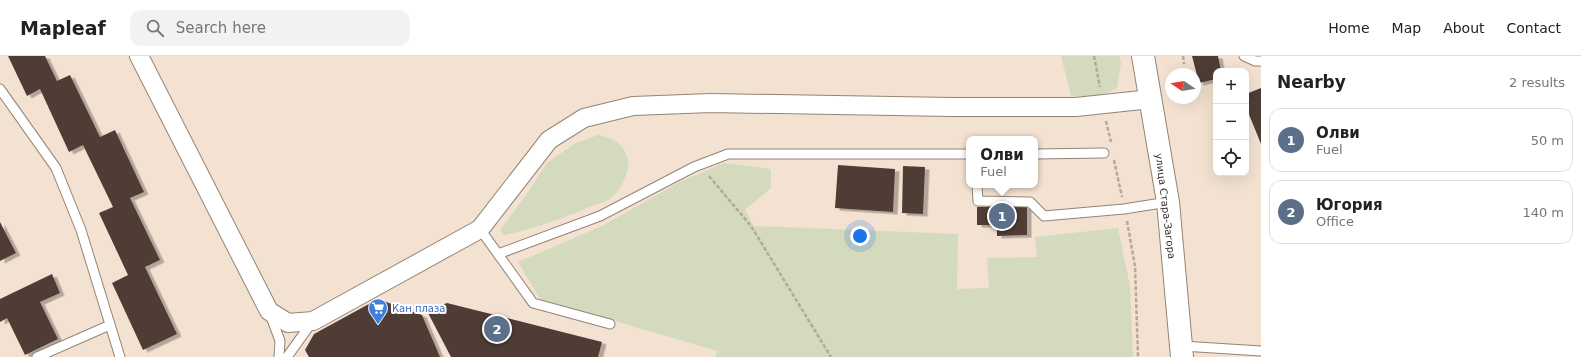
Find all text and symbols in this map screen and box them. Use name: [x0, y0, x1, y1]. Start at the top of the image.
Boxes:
search box: [130, 10, 410, 46]
text: Mapleaf: [20, 17, 106, 39]
icon: search: [144, 17, 166, 39]
text: Search here: [176, 19, 266, 37]
text: Home: [1328, 20, 1370, 36]
text: Map: [1392, 20, 1421, 36]
text: About: [1443, 20, 1485, 36]
text: Contact: [1507, 20, 1561, 36]
north arrow: [1165, 68, 1201, 104]
map controls: [1213, 68, 1249, 176]
button: +: [1213, 68, 1249, 104]
text: Nearby: [1277, 72, 1346, 92]
text: 2 results: [1509, 75, 1565, 90]
button: −: [1213, 104, 1249, 140]
text: Олви: [1316, 124, 1360, 142]
text: 1: [1286, 133, 1296, 148]
text: 50 m: [1531, 133, 1564, 148]
popup: [966, 136, 1038, 188]
button: locate: [1213, 140, 1249, 176]
text: Fuel: [1316, 142, 1343, 157]
text: Олви: [980, 146, 1024, 164]
street label: улица Стара-Загора: [1154, 153, 1177, 259]
text: Fuel: [980, 164, 1007, 179]
text: Югория: [1316, 196, 1383, 214]
pin: 1: [989, 201, 1015, 231]
text: 2: [1286, 205, 1296, 220]
text: 140 m: [1522, 205, 1564, 220]
text: Office: [1316, 214, 1354, 229]
your location: [850, 226, 870, 246]
supermarket icon: Кан плаза: [367, 297, 389, 325]
place label: Кан плаза: [392, 303, 445, 314]
pin: 2: [484, 314, 510, 344]

